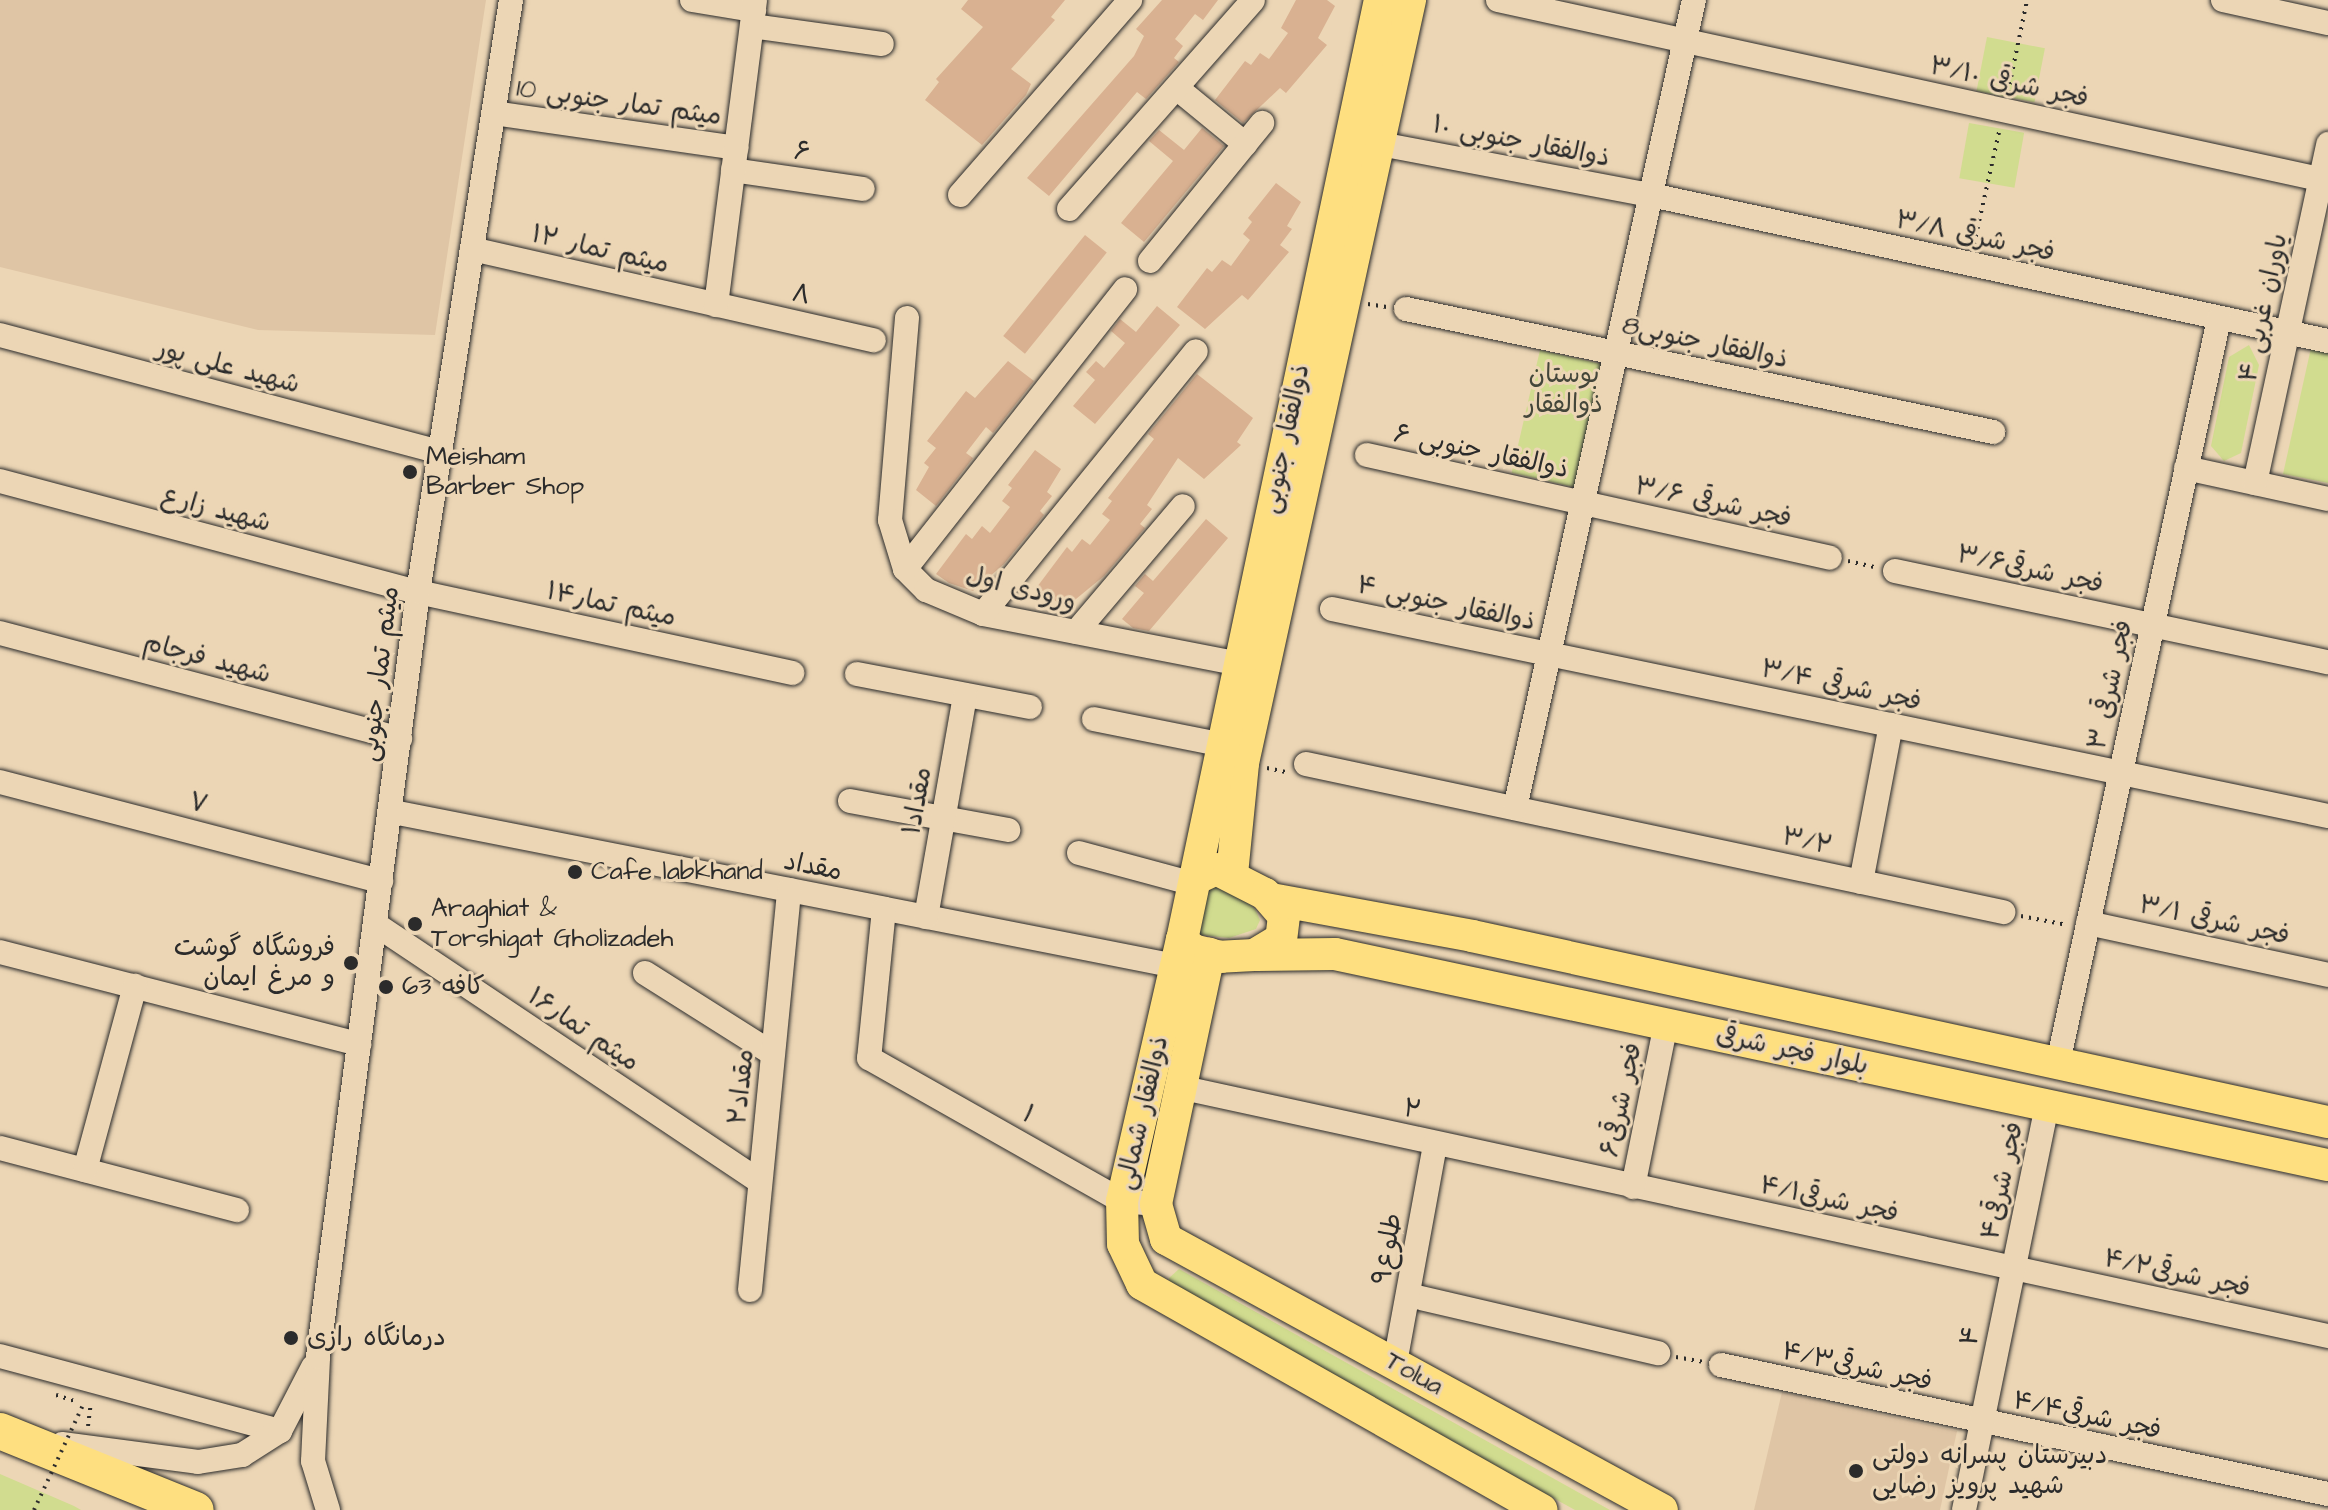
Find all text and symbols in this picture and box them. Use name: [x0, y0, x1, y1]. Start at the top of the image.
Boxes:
street label: ۳/۱۰ فجر شرقی: [1927, 51, 2091, 115]
street label: میثم تمار جنوبی 10: [514, 73, 724, 133]
street label: ۱۰ ذوالفقار جنوبی: [1430, 110, 1612, 174]
street label: ۶: [792, 135, 812, 169]
street label: ۳/۸ فجر شرقی: [1893, 205, 2057, 269]
street label: میثم تمار ۱۲: [528, 219, 672, 281]
street label: ۴ یاوران غربی: [2233, 231, 2295, 385]
street label: ۸: [789, 278, 813, 312]
street label: 8ذوالفقار جنوبی: [1619, 310, 1791, 376]
street label: شهید علی پور: [153, 333, 303, 401]
park label: بوستان ذوالفقار: [1525, 359, 1603, 420]
street label: ذوالفقار جنوبی: [1255, 362, 1317, 516]
street label: ۶ ذوالفقار جنوبی: [1391, 418, 1571, 486]
place label: Meisham Barber Shop: [426, 441, 584, 502]
marker: Meisham Barber Shop: [401, 463, 419, 481]
street label: ۳/۶ فجر شرقی: [1632, 471, 1794, 535]
street label: شهید زارع: [158, 480, 274, 540]
street label: فجر شرقی۳/۶: [1954, 539, 2106, 601]
street label: ورودی اول: [963, 560, 1079, 618]
street label: ۴ ذوالفقار جنوبی: [1354, 570, 1538, 638]
street label: میثم تمار۱۴: [543, 576, 679, 634]
street label: میثم تمار جنوبی: [354, 584, 406, 764]
street label: ۳ فجر شرقی: [2082, 617, 2140, 753]
street label: شهید فرجام: [140, 627, 274, 691]
street label: ۳/۴ فجر شرقی: [1758, 654, 1924, 718]
street label: مقداد۱: [897, 765, 939, 837]
street label: ۷: [185, 787, 211, 821]
street label: ۳/۲: [1779, 821, 1835, 863]
street label: مقداد: [781, 846, 845, 888]
place label: Cafe labkhand: [591, 856, 763, 888]
marker: Cafe labkhand: [566, 863, 584, 881]
street label: ۳/۱ فجر شرقی: [2136, 890, 2292, 952]
place label: Araghiat & Torshigat Gholizadeh: [431, 893, 673, 954]
marker: Araghiat & Torshigat Gholizadeh: [406, 915, 424, 933]
place label: فروشگاه گوشت و مرغ ایمان: [174, 932, 335, 994]
marker: فروشگاه گوشت و مرغ ایمان: [342, 954, 360, 972]
place label: کافه 63: [402, 971, 485, 1003]
marker: کافه 63: [377, 978, 395, 996]
street label: میثم تمار۱۶: [521, 981, 645, 1079]
street label: بلوار فجر شرقی: [1713, 1020, 1871, 1082]
street label: ذوالفقار شمالی: [1110, 1033, 1176, 1193]
street label: فجر شرقی۶: [1595, 1040, 1649, 1160]
street label: مقداد۲: [723, 1047, 761, 1127]
street label: ۲: [1400, 1093, 1424, 1127]
street label: ۱: [1016, 1099, 1040, 1131]
street label: فجر شرقی۴: [1975, 1119, 2031, 1243]
street label: فجر شرقی۴/۱: [1757, 1170, 1901, 1230]
street label: طلوع۹: [1366, 1211, 1410, 1287]
street label: فجر شرقی۴/۲: [2101, 1243, 2253, 1305]
place label: درمانگاه رازی: [307, 1322, 446, 1354]
street label: ۴: [1954, 1323, 1988, 1349]
marker: درمانگاه رازی: [282, 1329, 300, 1347]
street label: فجر شرقی۴/۳: [1779, 1336, 1935, 1398]
street label: Tolua: [1380, 1345, 1448, 1403]
street label: فجر شرقی۴/۴: [2010, 1385, 2164, 1447]
place label: دبیرستان پسرانه دولتی شهید پرویز رضایی: [1872, 1440, 2107, 1502]
marker: دبیرستان پسرانه دولتی شهید پرویز رضایی: [1847, 1462, 1865, 1480]

